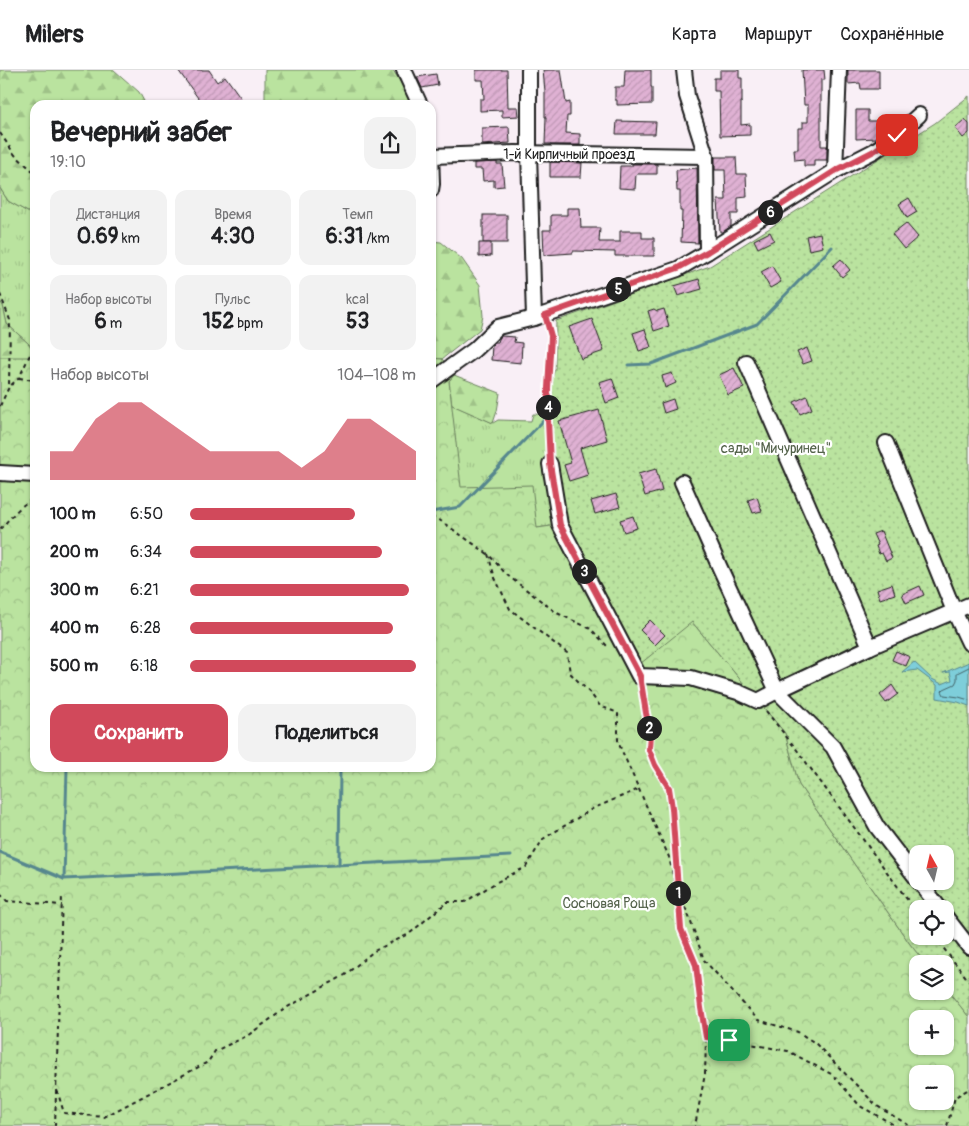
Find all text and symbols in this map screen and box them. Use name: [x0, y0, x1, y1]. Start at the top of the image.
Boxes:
text: Milers: [25, 20, 83, 49]
text: Карта: [672, 23, 716, 46]
text: Маршрут: [744, 23, 812, 46]
text: Сохранённые: [840, 23, 944, 46]
pin: [876, 114, 918, 156]
text: Вечерний забег: [50, 115, 232, 150]
button: share: [364, 117, 416, 169]
icon: check: [883, 121, 911, 149]
street label: 1-й Кирпичный проезд: [503, 146, 635, 163]
text: 19:10: [50, 152, 86, 172]
pin: 6: [758, 200, 782, 224]
text: 6: [766, 204, 775, 221]
text: Дистанция: [77, 206, 140, 223]
text: Время: [214, 206, 252, 223]
text: Темп: [342, 206, 373, 223]
text: 0.69: [77, 223, 119, 250]
text: 4:30: [211, 223, 255, 250]
text: 6:31: [326, 223, 363, 250]
text: km: [119, 230, 140, 247]
text: /km: [363, 230, 390, 247]
pin: 5: [606, 276, 630, 302]
text: 5: [615, 281, 622, 298]
text: Набор высоты: [65, 291, 152, 308]
text: Пульс: [215, 291, 251, 308]
text: kcal: [346, 291, 369, 308]
text: 6: [94, 308, 107, 335]
text: 152: [203, 308, 234, 335]
text: 53: [346, 308, 369, 335]
text: m: [107, 315, 122, 332]
text: bpm: [234, 315, 263, 332]
text: Набор высоты: [50, 365, 149, 385]
text: 104–108 m: [337, 365, 416, 385]
pin: 4: [536, 394, 560, 420]
text: 4: [544, 399, 553, 416]
park label: сады "Мичуринец": [721, 440, 831, 457]
text: 100 m: [50, 504, 96, 524]
text: 6:50: [130, 504, 163, 524]
text: 200 m: [50, 542, 98, 562]
text: 6:34: [130, 542, 162, 562]
pin: 3: [572, 558, 596, 584]
text: 3: [581, 563, 588, 580]
text: 300 m: [50, 580, 98, 600]
text: 6:21: [130, 580, 159, 600]
text: 400 m: [50, 618, 99, 638]
text: 6:28: [130, 618, 161, 638]
text: 500 m: [50, 656, 98, 676]
text: 6:18: [130, 656, 158, 676]
button: Сохранить: [50, 704, 228, 762]
button: Поделиться: [238, 704, 416, 762]
pin: 2: [636, 716, 662, 740]
text: 2: [646, 720, 653, 737]
north arrow: [909, 845, 954, 890]
map controls: [909, 845, 954, 1110]
pin: 1: [666, 880, 690, 906]
text: 1: [676, 885, 681, 902]
park label: Сосновая Роща: [562, 895, 656, 912]
button: locate: [909, 900, 954, 945]
button: layers: [909, 955, 954, 1000]
button: +: [909, 1010, 954, 1055]
pin: [708, 1019, 750, 1061]
icon: arrive: [715, 1026, 743, 1054]
button: −: [909, 1065, 954, 1110]

